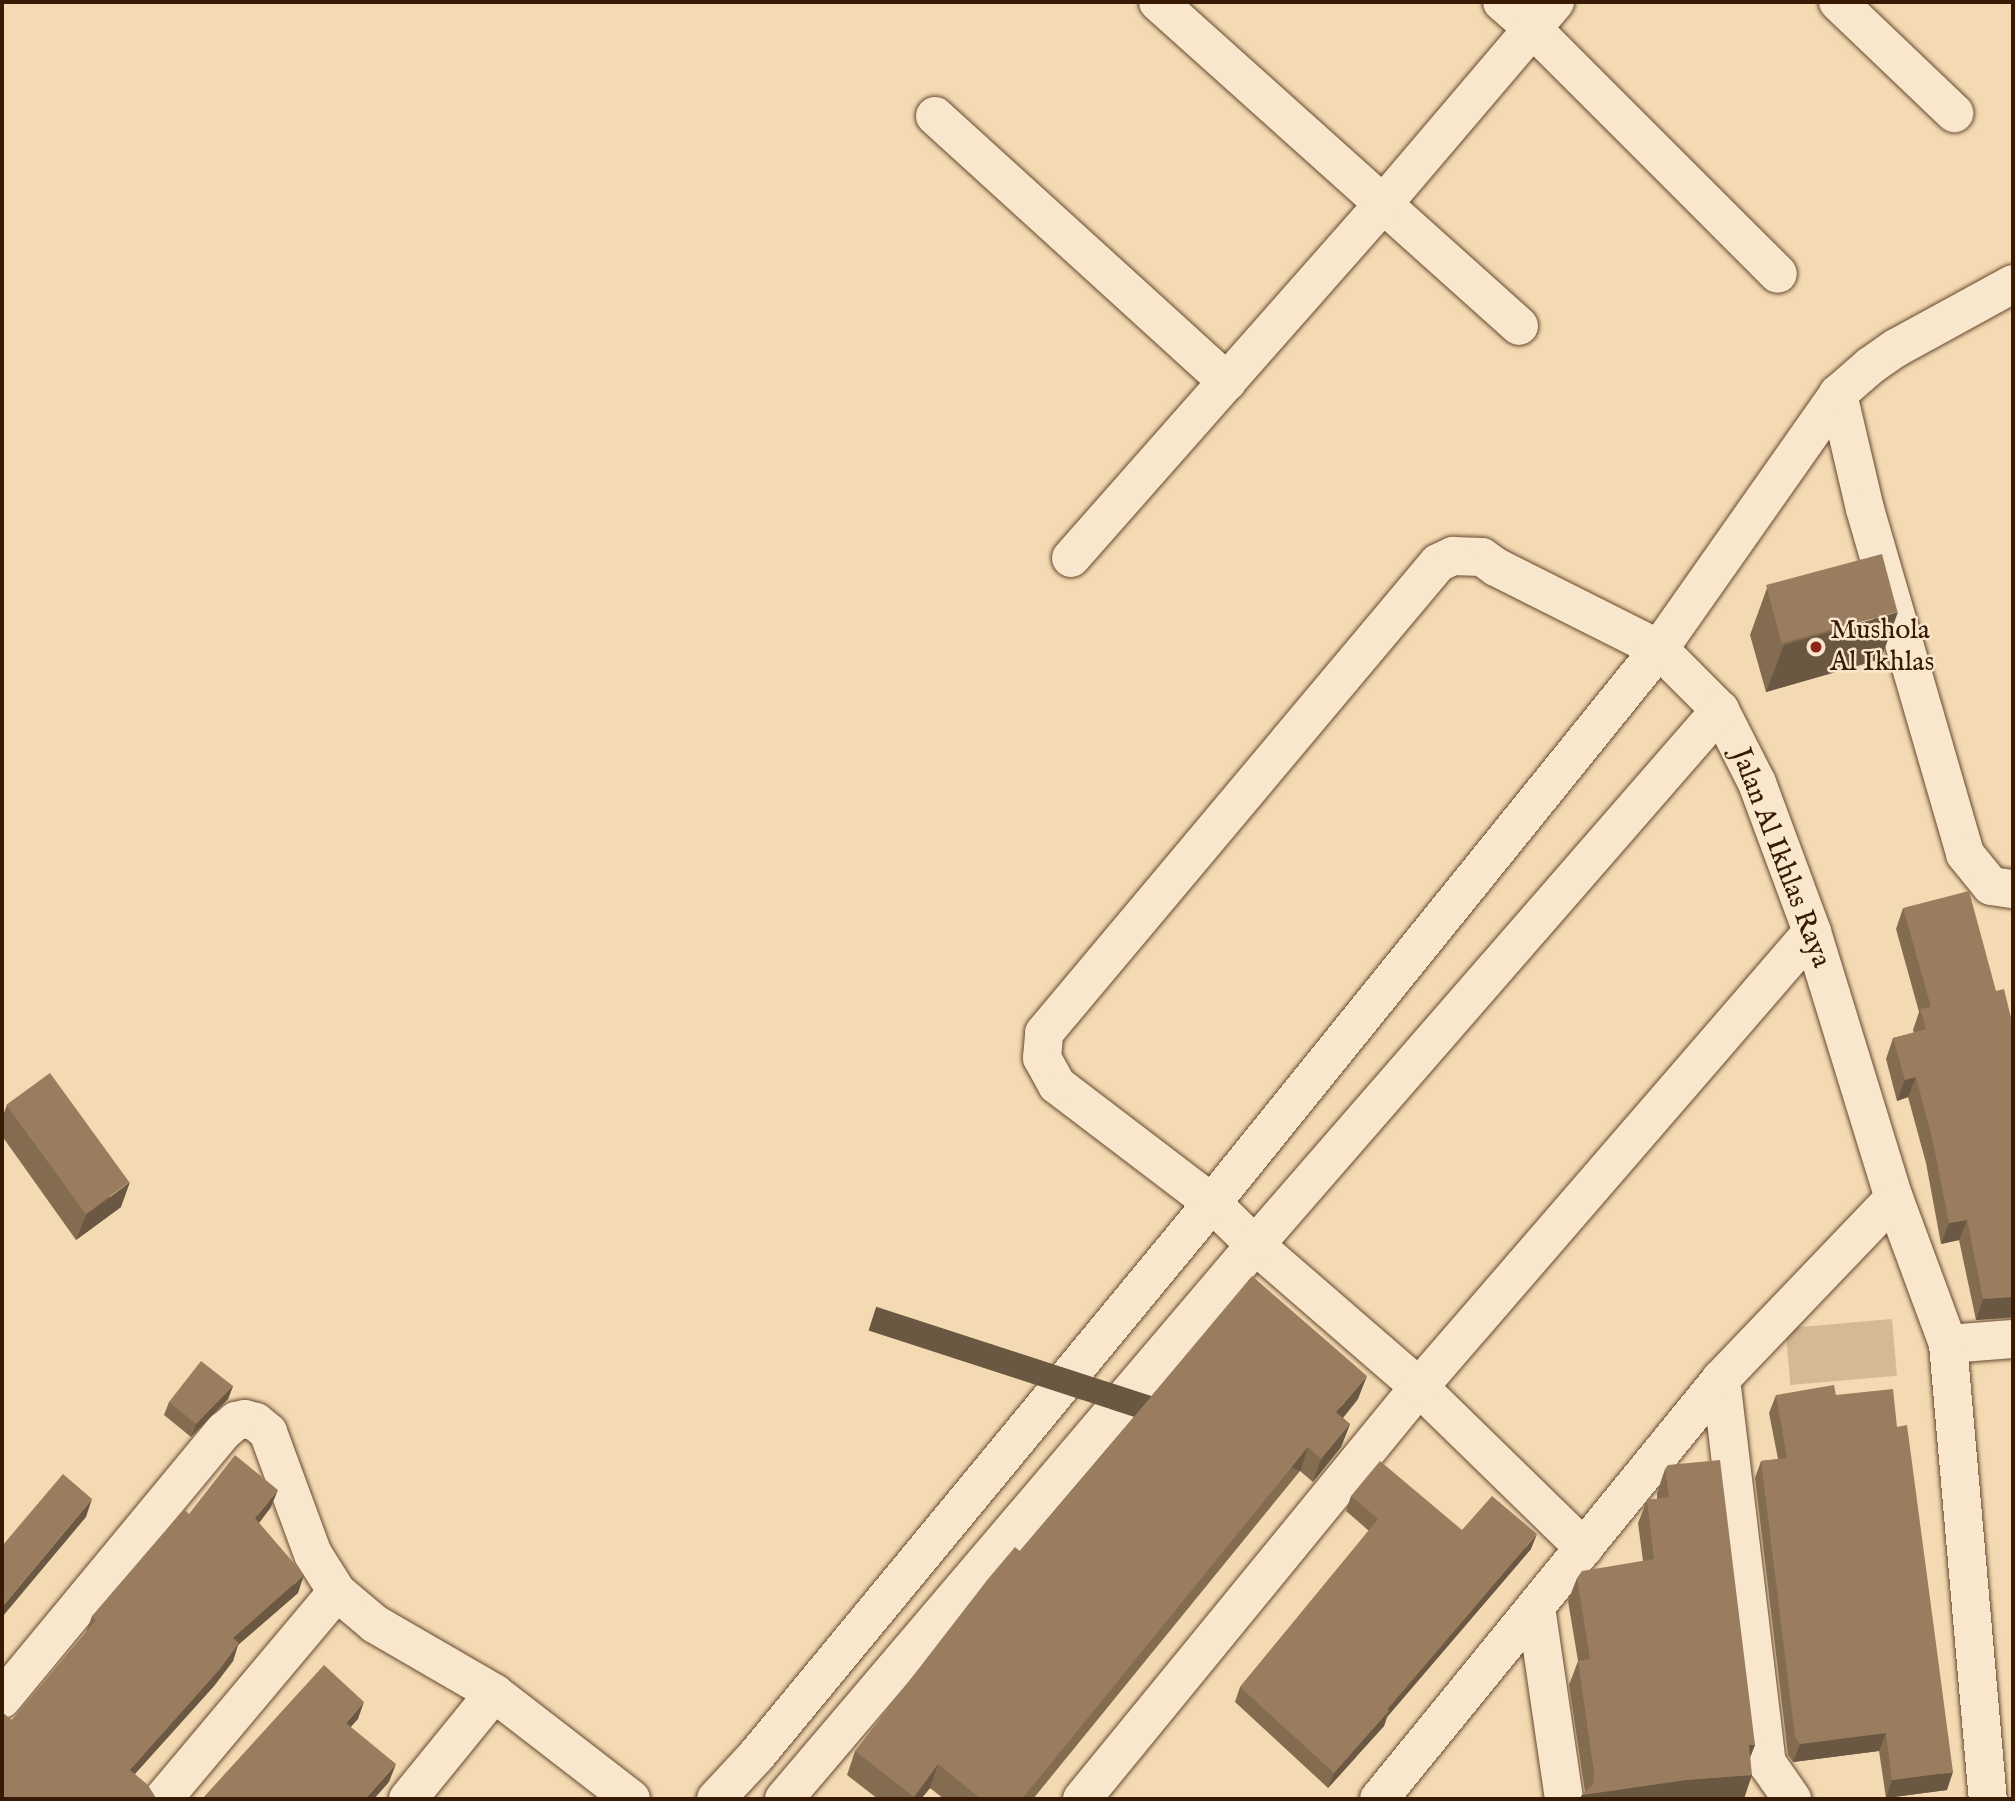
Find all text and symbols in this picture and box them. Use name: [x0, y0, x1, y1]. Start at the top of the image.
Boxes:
place label: Mushola Al Ikhlas: [1830, 614, 1934, 680]
marker: Mushola Al Ikhlas: [1808, 639, 1824, 655]
street label: Jalan Al Ikhlas Raya: [1723, 743, 1837, 973]

